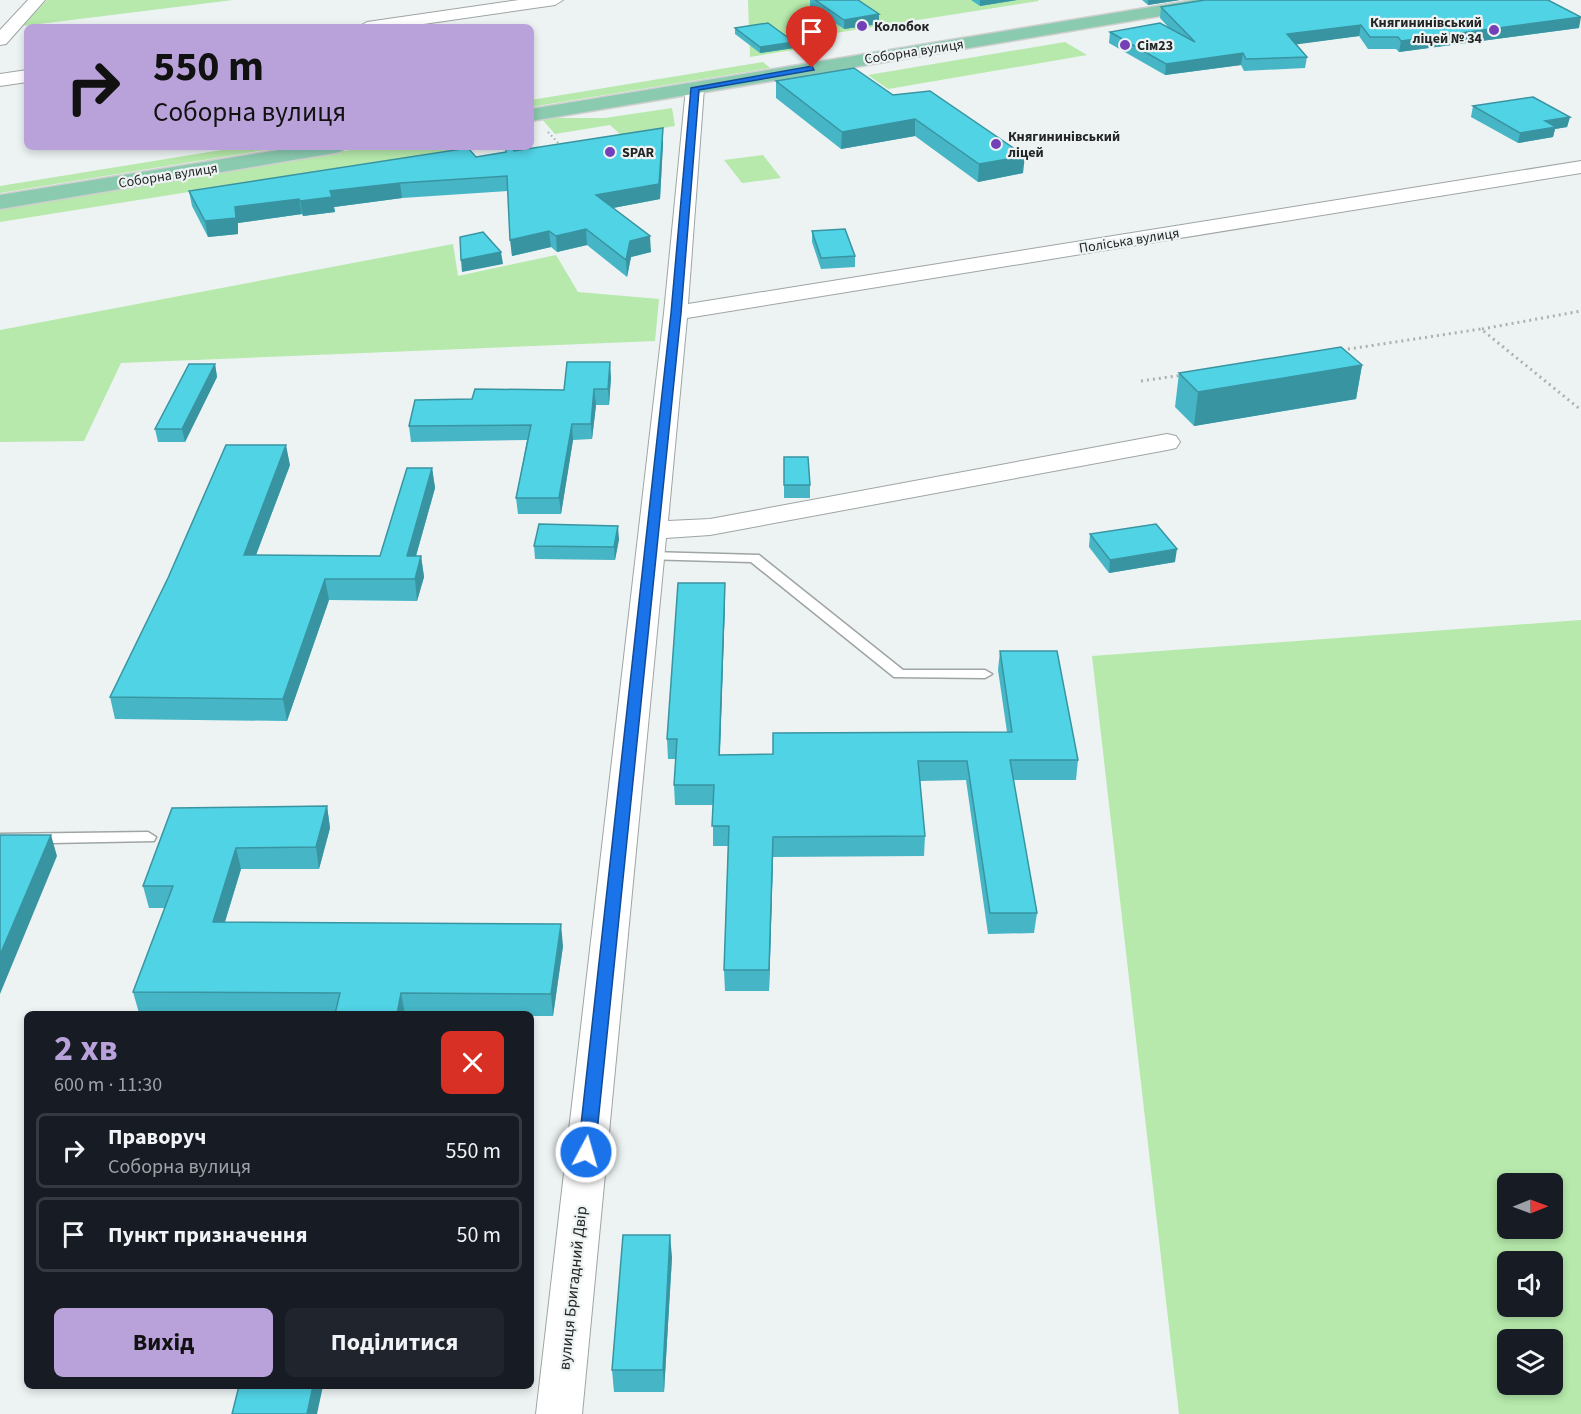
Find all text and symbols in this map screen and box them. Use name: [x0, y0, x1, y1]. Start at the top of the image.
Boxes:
pin: [786, 6, 837, 68]
place label: Княгининівський ліцей № 34: [1370, 13, 1483, 49]
icon: arrive: [795, 15, 828, 48]
place label: Колобок: [874, 17, 930, 37]
marker: Колобок: [855, 19, 869, 33]
marker: Княгининівський ліцей № 34: [1487, 23, 1501, 37]
street label: Соборна вулиця: [863, 34, 965, 70]
place label: Сім23: [1137, 36, 1173, 56]
text: 550 m: [153, 37, 264, 97]
marker: Сім23: [1118, 38, 1132, 52]
icon: right: [54, 48, 132, 126]
text: Соборна вулиця: [153, 93, 346, 132]
place label: Княгининівський ліцей: [1008, 127, 1120, 163]
marker: Княгининівський ліцей: [989, 137, 1003, 151]
place label: SPAR: [622, 143, 655, 163]
marker: SPAR: [603, 145, 617, 159]
street label: Соборна вулиця: [117, 158, 219, 194]
street label: Поліська вулиця: [1078, 223, 1181, 259]
text: 2 хв: [54, 1023, 118, 1074]
button: close: [441, 1031, 504, 1094]
text: 600 m · 11:30: [54, 1071, 162, 1099]
position arrow: [554, 1120, 618, 1184]
text: Праворуч: [108, 1121, 206, 1153]
icon: right: [57, 1134, 90, 1167]
text: 550 m: [446, 1135, 501, 1167]
text: Соборна вулиця: [108, 1153, 251, 1181]
north arrow: [1497, 1173, 1563, 1239]
map controls: [1497, 1173, 1563, 1395]
street label: вулиця Бригадний Двір: [553, 1205, 593, 1371]
icon: arrive: [57, 1218, 90, 1251]
text: Пункт призначення: [108, 1219, 308, 1251]
text: 50 m: [456, 1219, 501, 1251]
button: sound: [1497, 1251, 1563, 1317]
button: Вихід: [54, 1308, 273, 1377]
button: Поділитися: [285, 1308, 504, 1377]
button: layers: [1497, 1329, 1563, 1395]

